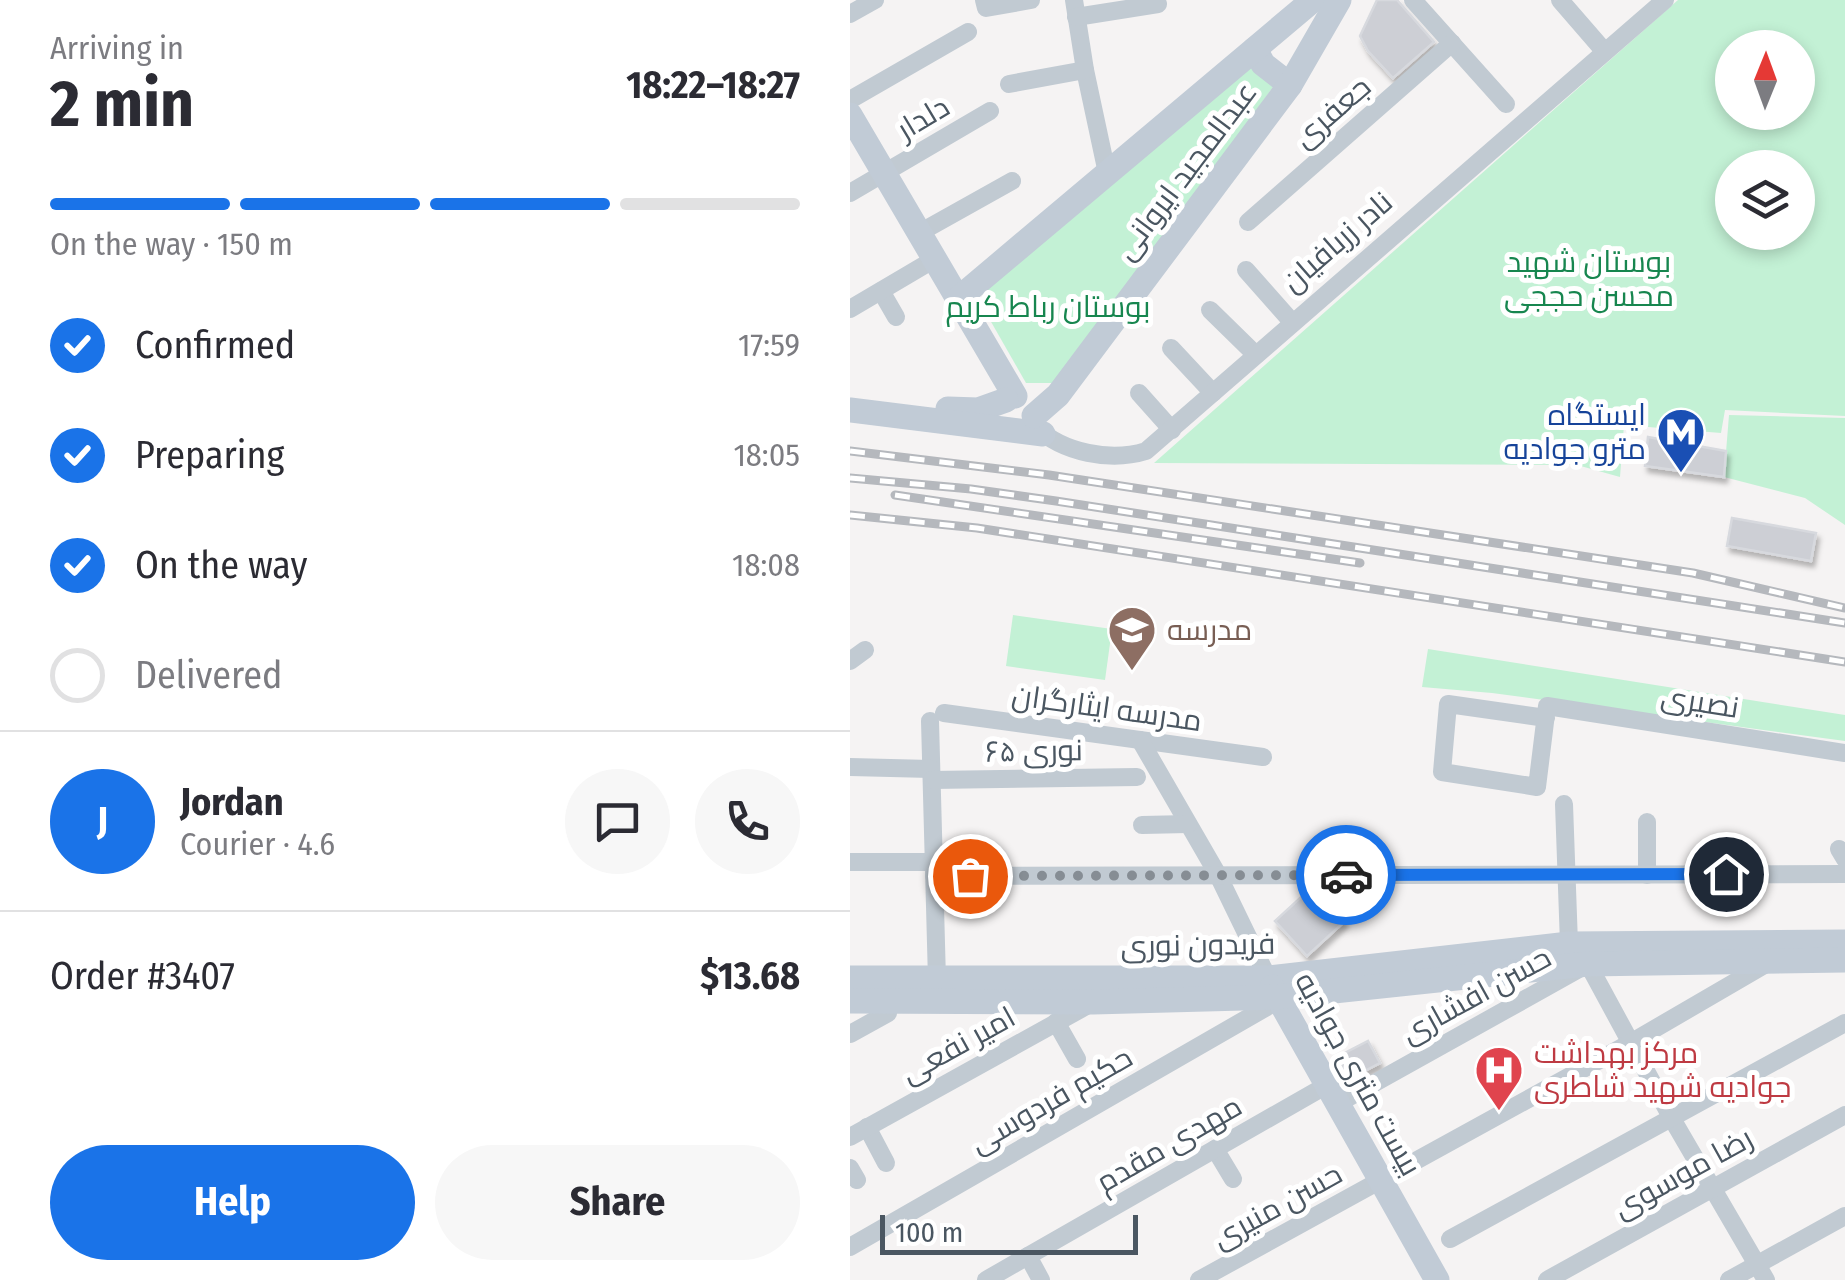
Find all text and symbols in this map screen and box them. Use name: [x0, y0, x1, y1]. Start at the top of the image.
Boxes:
text: Arriving in: [50, 29, 184, 67]
north arrow: [1715, 30, 1815, 130]
map controls: [1715, 30, 1815, 250]
text: 18:22–18:27: [626, 62, 800, 108]
text: 2 min: [50, 65, 194, 143]
street label: جعفری: [1286, 69, 1378, 155]
street label: عبدالمجید ایروانی: [1107, 75, 1265, 267]
street label: دلدار: [889, 88, 956, 149]
button: layers: [1715, 150, 1815, 250]
street label: نادر زربافیان: [1274, 184, 1400, 300]
text: On the way · 150 m: [50, 225, 293, 263]
park label: بوستان شهید محسن حججی: [1504, 244, 1674, 314]
park label: بوستان رباط کریم: [945, 289, 1151, 327]
icon: check: [50, 318, 105, 373]
text: Confirmed: [135, 322, 295, 368]
text: 17:59: [738, 326, 800, 364]
place label: ایستگاه مترو جوادیه: [1504, 397, 1646, 467]
metro station icon: ایستگاه مترو جوادیه: [1655, 406, 1707, 474]
icon: check: [50, 428, 105, 483]
text: Preparing: [135, 432, 284, 478]
text: 18:05: [733, 436, 800, 474]
icon: check: [50, 538, 105, 593]
text: On the way: [135, 542, 307, 588]
text: 18:08: [732, 546, 800, 584]
school or university icon: مدرسه: [1106, 604, 1158, 672]
place label: مدرسه: [1167, 612, 1252, 648]
text: Delivered: [135, 652, 282, 698]
street label: مدرسه ایثارگران: [1010, 677, 1204, 739]
street label: نصیری: [1659, 678, 1741, 726]
street label: نوری ۶۵: [985, 732, 1083, 770]
button: chat: [565, 769, 670, 874]
button: phone: [695, 769, 800, 874]
text: Jordan: [180, 779, 284, 825]
text: J: [97, 798, 108, 844]
text: Courier · 4.6: [180, 825, 335, 863]
courier: [1296, 825, 1396, 925]
pin: [1684, 832, 1769, 917]
pin: [928, 834, 1013, 919]
icon: home: [1699, 847, 1754, 902]
icon: car: [1319, 848, 1374, 903]
icon: bag: [943, 849, 998, 904]
street label: فریدون نوری: [1120, 926, 1276, 964]
street label: حسن افشاری: [1395, 939, 1557, 1051]
text: Order #3407: [50, 953, 235, 999]
text: $13.68: [700, 953, 800, 999]
street label: بیست متری جوادیه: [1287, 966, 1429, 1182]
street label: امیر نفعی: [895, 999, 1021, 1091]
place label: مرکز بهداشت جوادیه شهید شاطری: [1534, 1035, 1791, 1105]
street label: حکیم فردوسی: [963, 1039, 1140, 1163]
hospital icon: مرکز بهداشت جوادیه شهید شاطری: [1473, 1044, 1525, 1112]
street label: مهدی مقدم: [1090, 1088, 1249, 1202]
street label: رضا موسوی: [1607, 1120, 1759, 1226]
button: Help: [50, 1145, 415, 1260]
button: Share: [435, 1145, 800, 1260]
street label: حسن منیری: [1206, 1156, 1348, 1256]
scale bar: [880, 1210, 1138, 1254]
text: 100 m: [895, 1216, 963, 1249]

